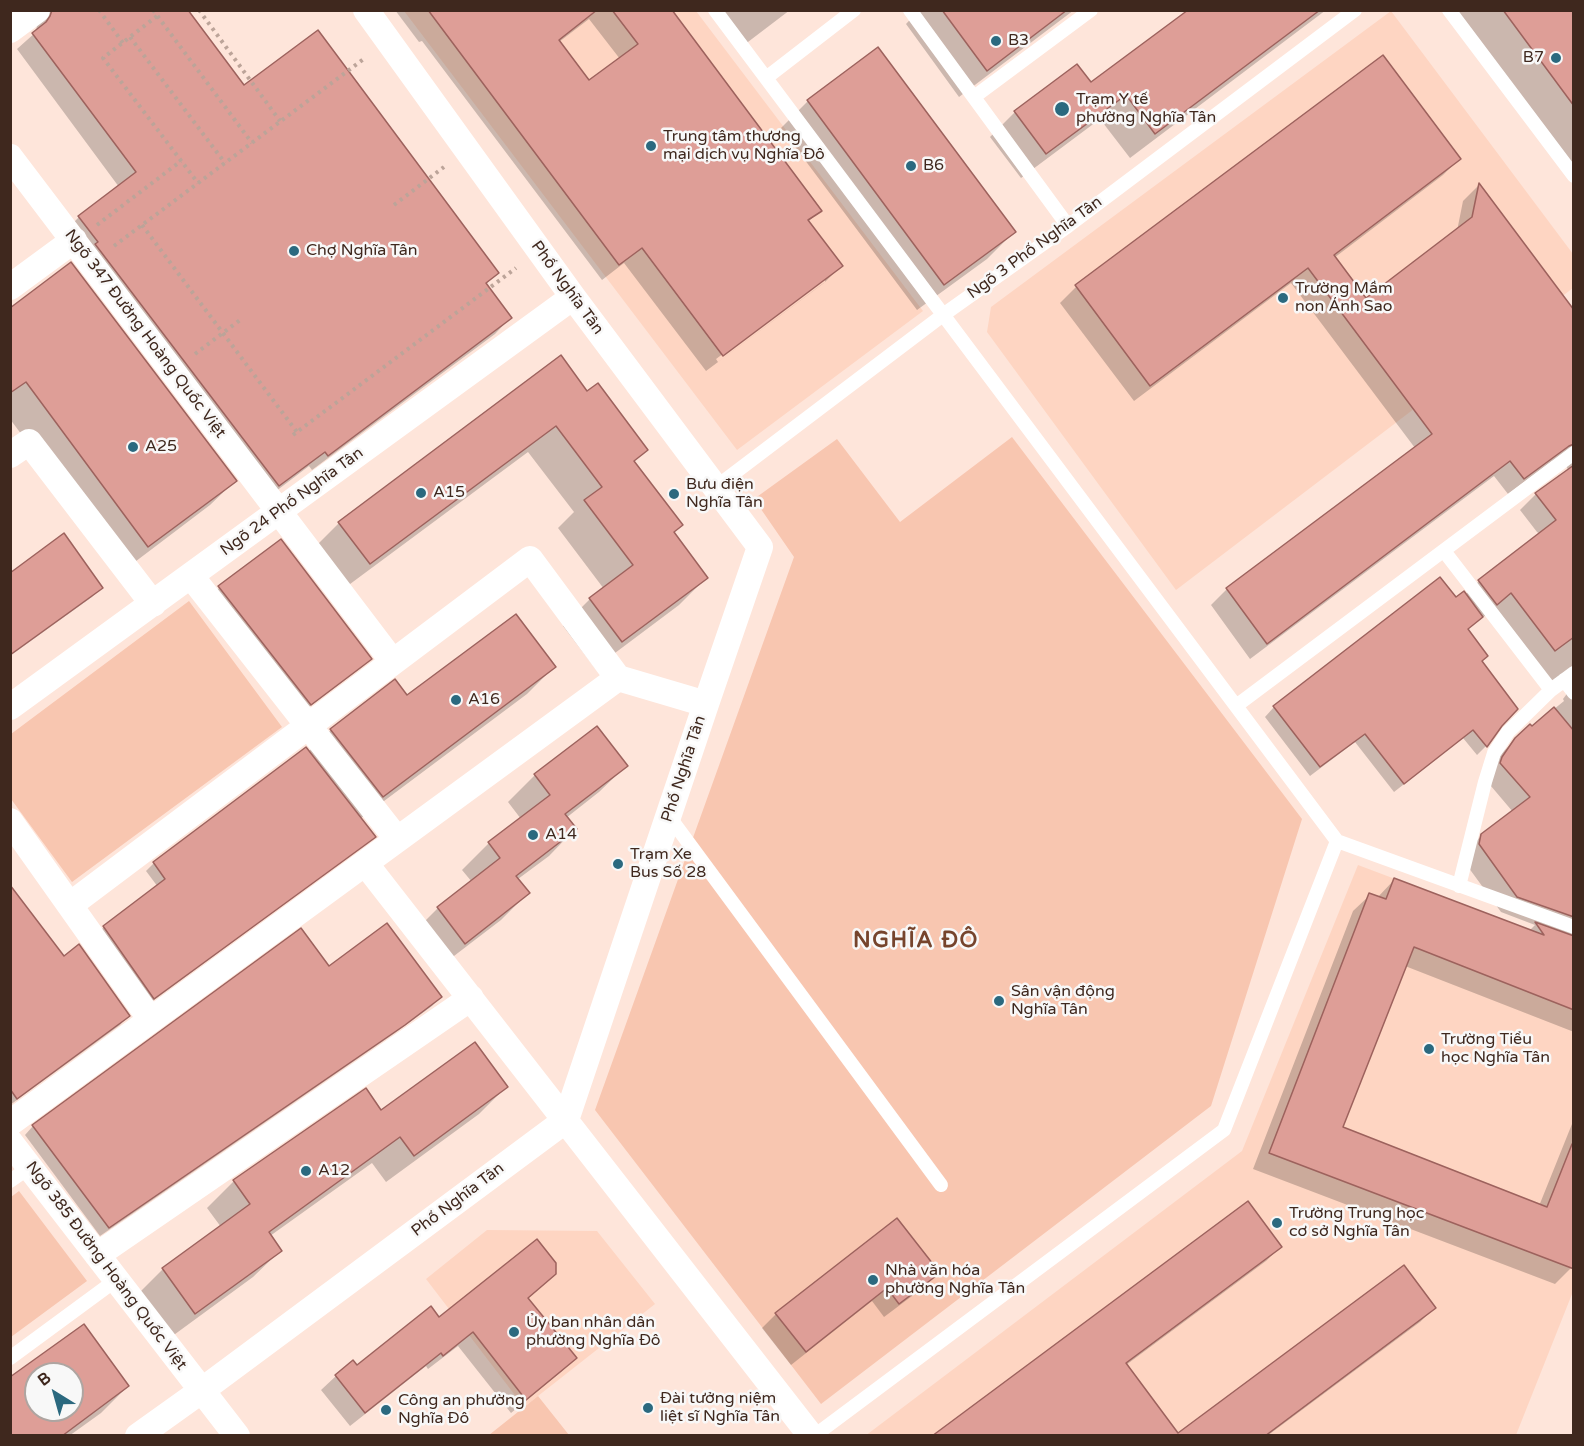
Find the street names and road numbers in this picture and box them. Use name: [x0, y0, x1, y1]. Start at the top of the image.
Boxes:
street label: Ngõ 3 Phố Nghĩa Tân: [964, 193, 1106, 303]
street label: Ngõ 347 Đường Hoàng Quốc Việt: [60, 226, 230, 442]
street label: Phố Nghĩa Tân: [527, 237, 607, 339]
street label: Ngõ 24 Phố Nghĩa Tân: [217, 444, 367, 560]
street label: Phố Nghĩa Tân: [658, 713, 710, 825]
street label: Ngõ 385 Đường Hoàng Quốc Việt: [21, 1158, 191, 1374]
street label: Phố Nghĩa Tân: [408, 1159, 508, 1241]

